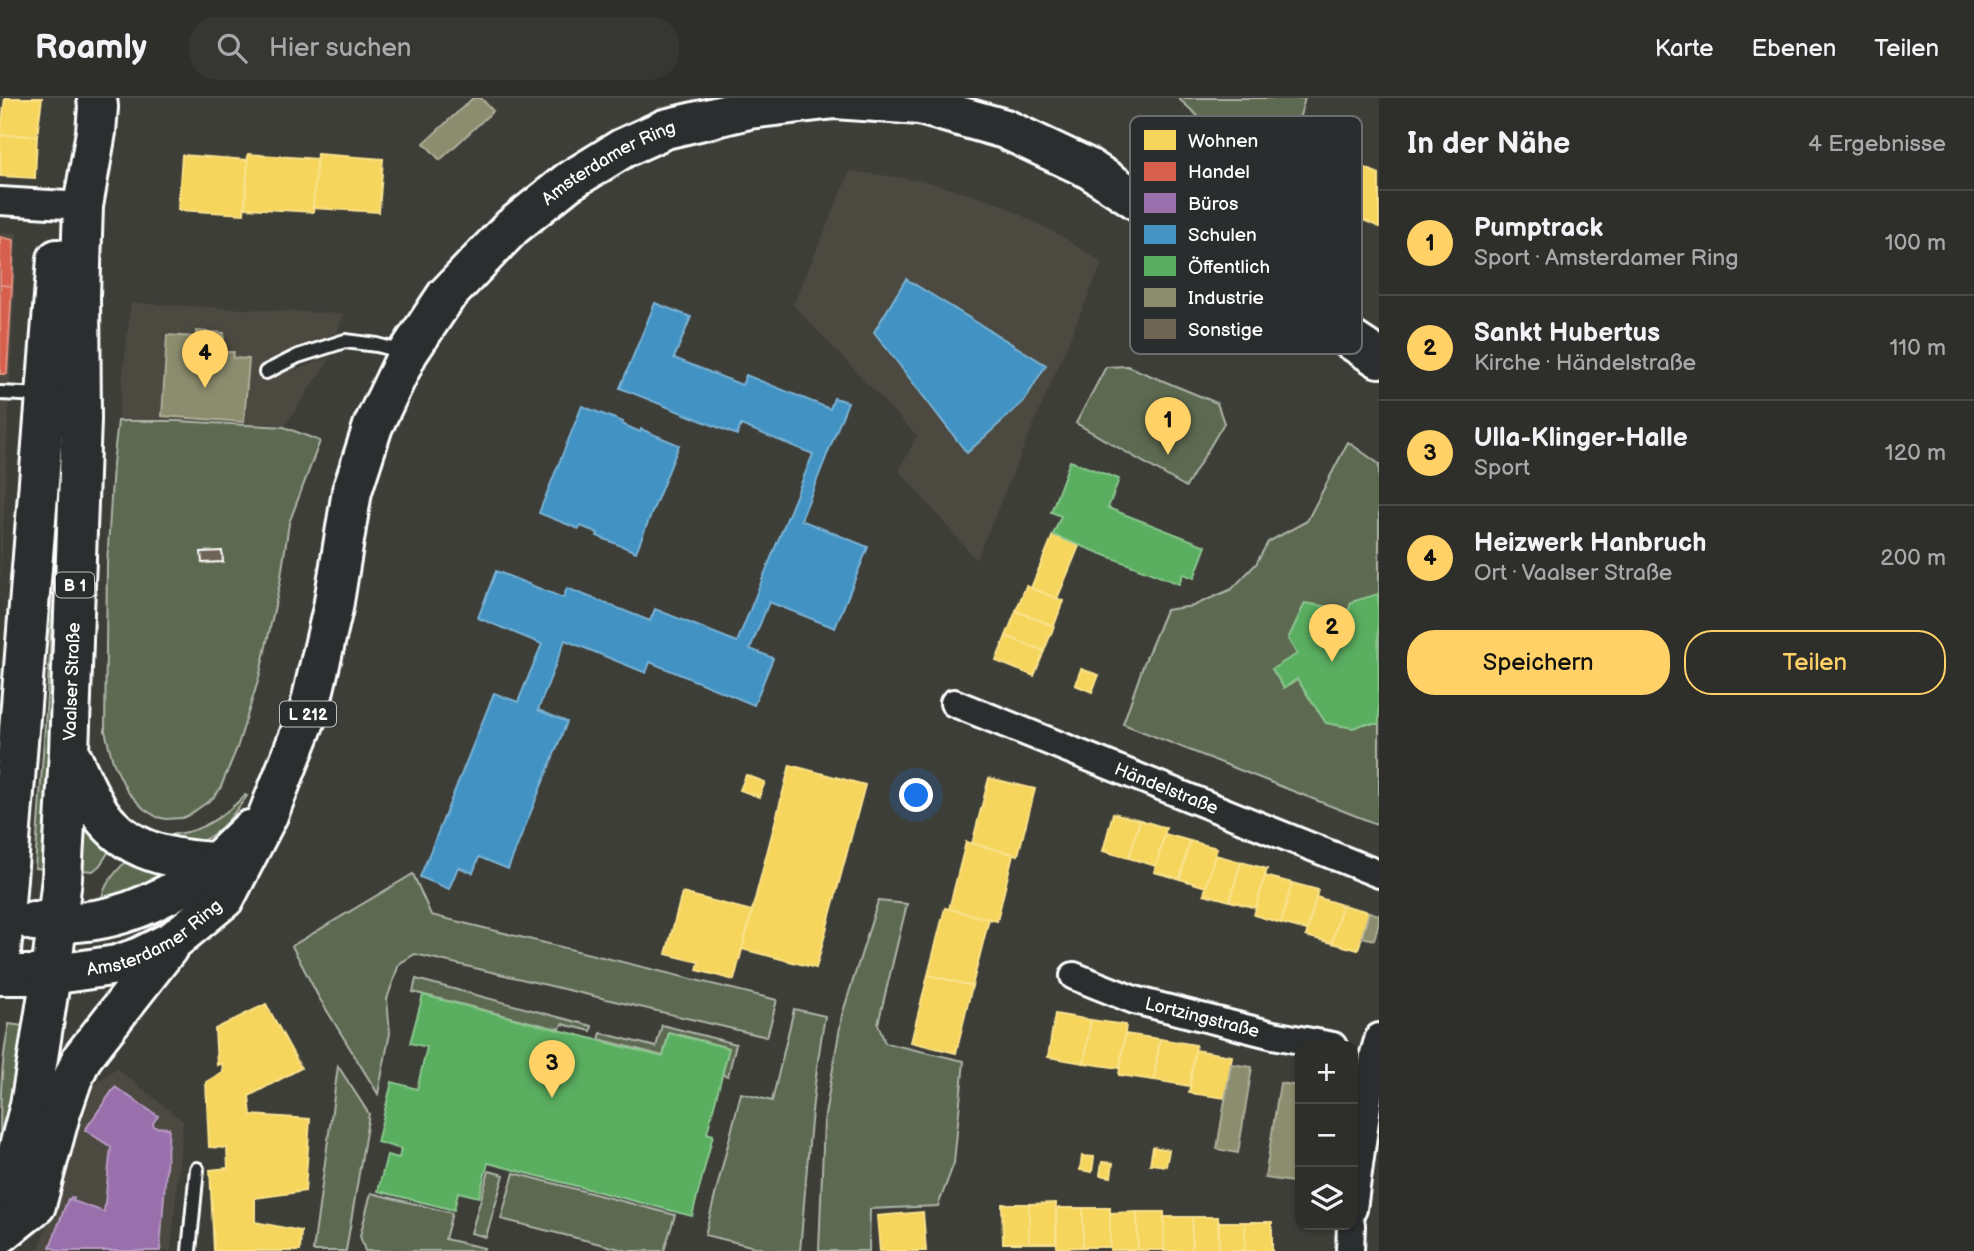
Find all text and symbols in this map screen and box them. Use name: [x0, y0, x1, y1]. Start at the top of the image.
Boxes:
search box: [189, 17, 679, 80]
text: Roamly: [35, 28, 147, 68]
icon: search: [213, 29, 251, 67]
text: Hier suchen: [269, 33, 411, 64]
text: Karte: [1655, 34, 1713, 63]
text: Ebenen: [1751, 34, 1836, 63]
text: Teilen: [1874, 34, 1939, 63]
legend: [1130, 116, 1362, 354]
street label: Amsterdamer Ring: [538, 117, 678, 210]
text: In der Nähe: [1407, 126, 1570, 162]
text: Wohnen: [1188, 130, 1258, 153]
text: 4 Ergebnisse: [1808, 130, 1946, 158]
text: Handel: [1188, 161, 1250, 184]
text: Büros: [1188, 193, 1238, 216]
text: Pumptrack: [1474, 213, 1603, 244]
text: Schulen: [1188, 224, 1257, 247]
text: 1: [1425, 229, 1435, 257]
text: 100 m: [1885, 229, 1946, 257]
text: Sport · Amsterdamer Ring: [1474, 244, 1739, 272]
text: Öffentlich: [1188, 256, 1270, 279]
text: Industrie: [1188, 287, 1264, 310]
text: Sankt Hubertus: [1474, 318, 1660, 349]
text: Sonstige: [1188, 319, 1263, 342]
pin: 4: [182, 330, 228, 388]
text: 2: [1423, 334, 1437, 362]
text: 110 m: [1889, 334, 1946, 362]
text: Kirche · Händelstraße: [1474, 349, 1696, 377]
pin: 1: [1145, 397, 1191, 455]
text: Ulla-Klinger-Halle: [1474, 423, 1688, 454]
text: 3: [1423, 439, 1437, 467]
text: 120 m: [1885, 439, 1946, 467]
text: Sport: [1474, 454, 1530, 482]
text: Heizwerk Hanbruch: [1474, 528, 1707, 559]
text: 4: [1423, 544, 1437, 572]
text: 200 m: [1880, 544, 1946, 572]
text: Ort · Vaalser Straße: [1474, 559, 1672, 587]
road number: B 1: [56, 572, 94, 598]
pin: 2: [1309, 604, 1355, 662]
street label: Vaalser Straße: [59, 622, 85, 741]
button: Speichern: [1407, 630, 1670, 695]
button: Teilen: [1684, 630, 1946, 695]
road number: L 212: [280, 702, 336, 726]
street label: Händelstraße: [1111, 759, 1222, 819]
your location: [899, 778, 933, 812]
street label: Amsterdamer Ring: [85, 895, 226, 980]
street label: Lortzingstraße: [1143, 993, 1262, 1042]
pin: 3: [529, 1040, 575, 1098]
map controls: [1295, 1041, 1358, 1230]
button: +: [1295, 1041, 1358, 1104]
button: −: [1295, 1104, 1358, 1167]
button: layers: [1295, 1167, 1358, 1230]

